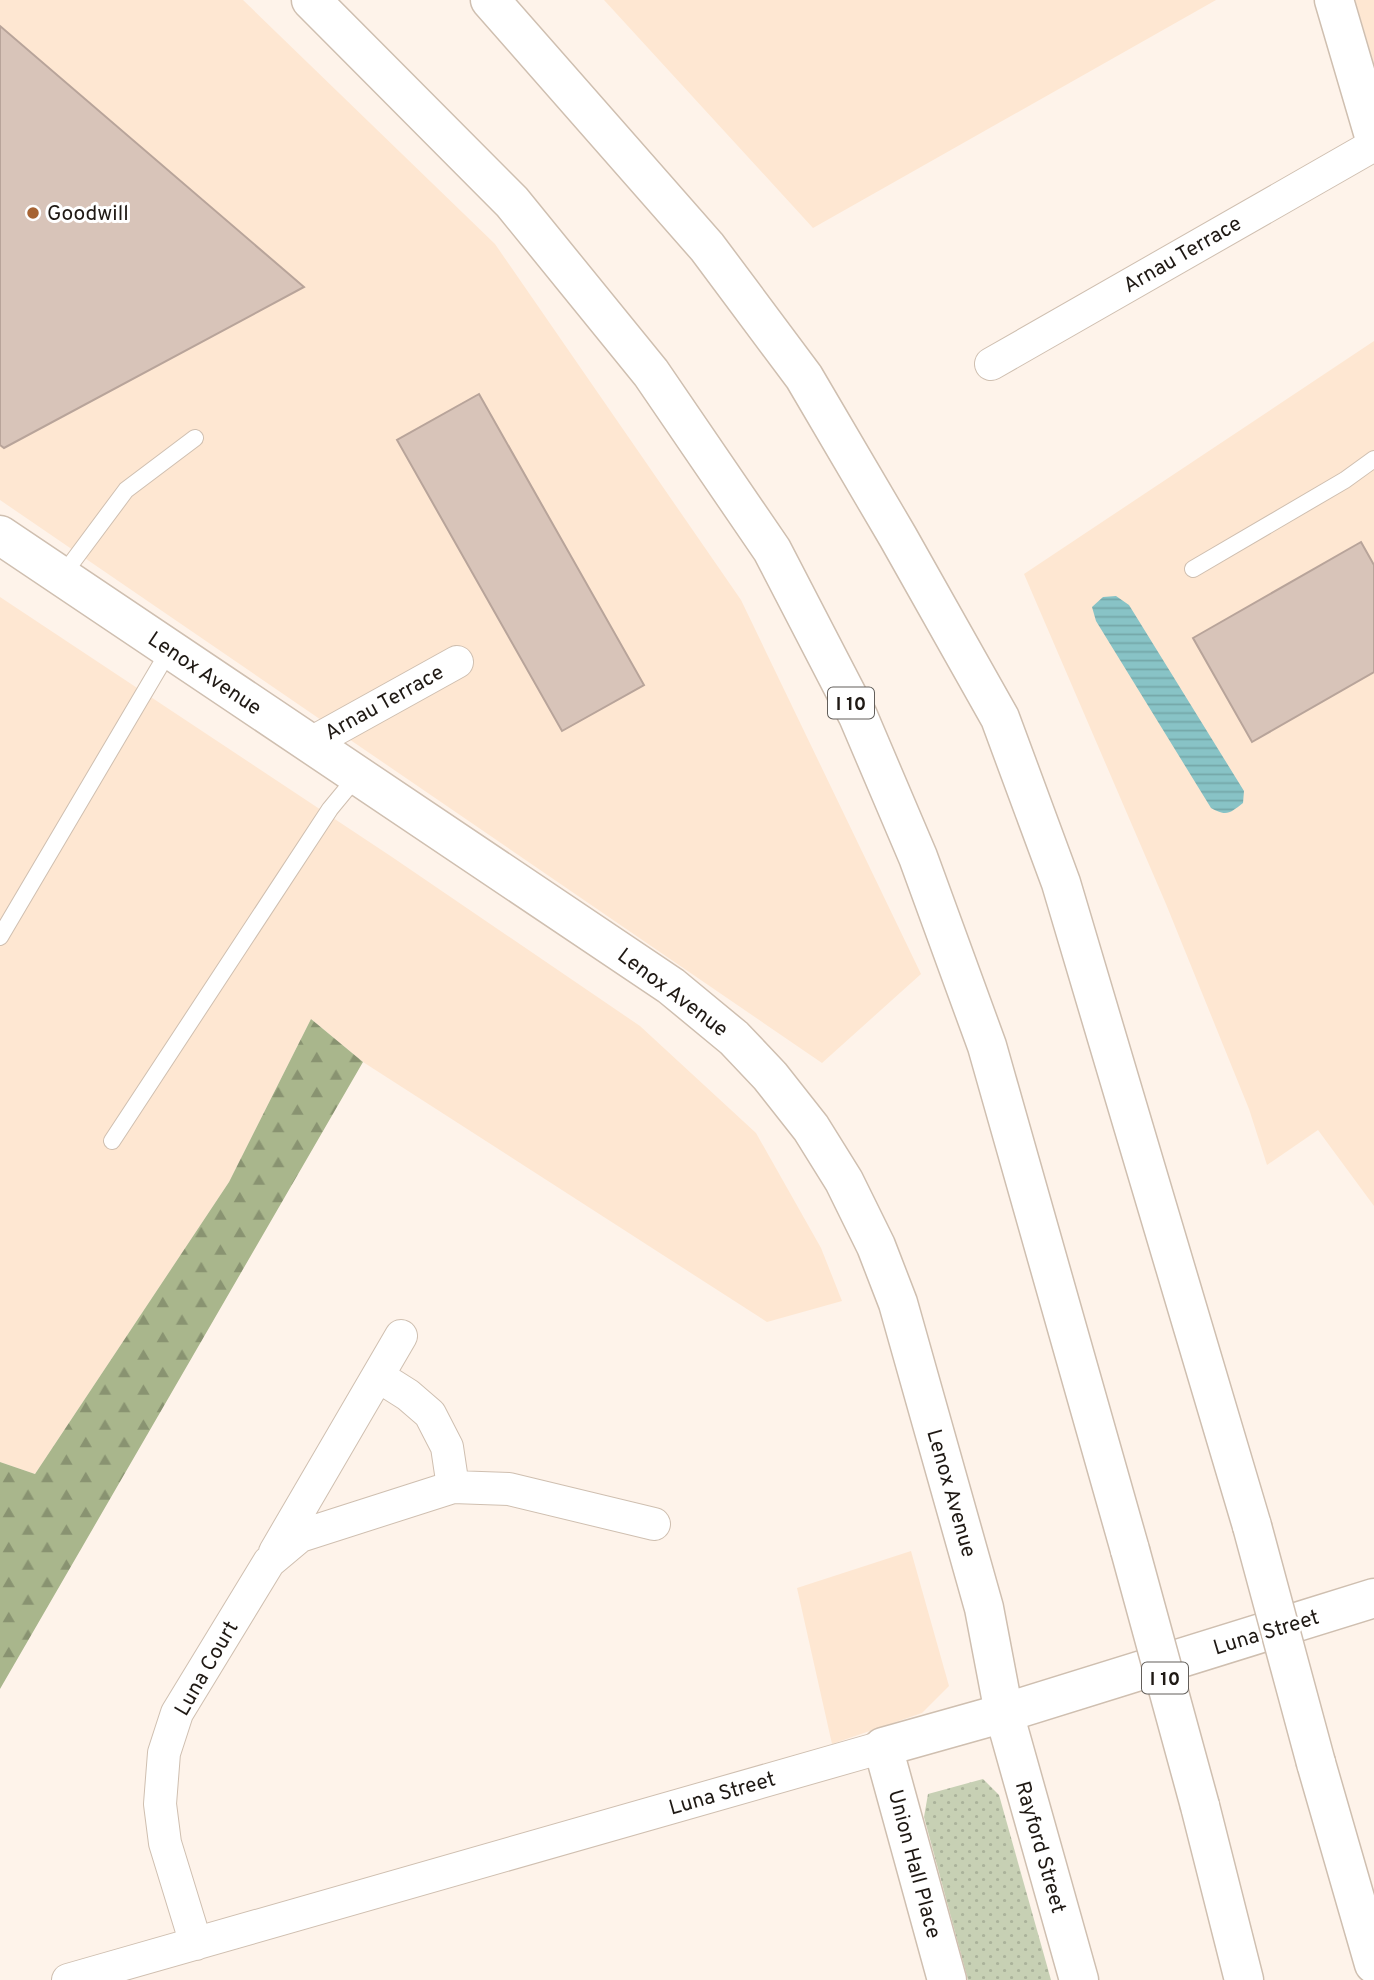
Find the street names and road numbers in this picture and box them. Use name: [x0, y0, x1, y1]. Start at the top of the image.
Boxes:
street label: Arnau Terrace: [1119, 211, 1247, 300]
street label: Lenox Avenue: [142, 626, 266, 722]
street label: Arnau Terrace: [320, 659, 449, 747]
road number: I 10: [828, 688, 874, 718]
street label: Lenox Avenue: [611, 943, 733, 1044]
street label: Lenox Avenue: [919, 1426, 982, 1560]
street label: Luna Street: [1210, 1605, 1323, 1662]
street label: Luna Court: [169, 1616, 245, 1721]
road number: I 10: [1142, 1662, 1188, 1694]
street label: Luna Street: [666, 1766, 779, 1823]
street label: Rayford Street: [1008, 1778, 1071, 1917]
street label: Union Hall Place: [881, 1787, 946, 1942]

